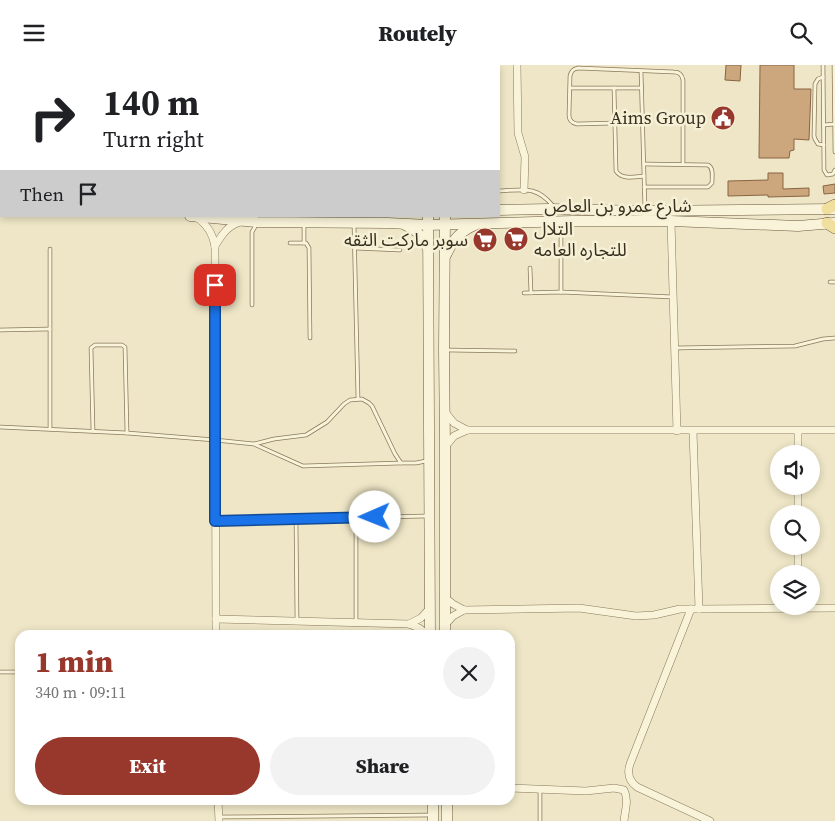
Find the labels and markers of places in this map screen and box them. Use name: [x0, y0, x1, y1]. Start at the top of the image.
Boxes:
place label: Aims Group: [610, 105, 706, 130]
public building icon: Aims Group: [710, 105, 736, 131]
place label: التلال للتجاره العامه: [534, 216, 627, 262]
supermarket icon: التلال للتجاره العامه: [503, 226, 529, 252]
place label: سوبر ماركت الثقه: [344, 227, 468, 252]
supermarket icon: سوبر ماركت الثقه: [472, 227, 498, 253]
pin: [194, 264, 236, 306]

